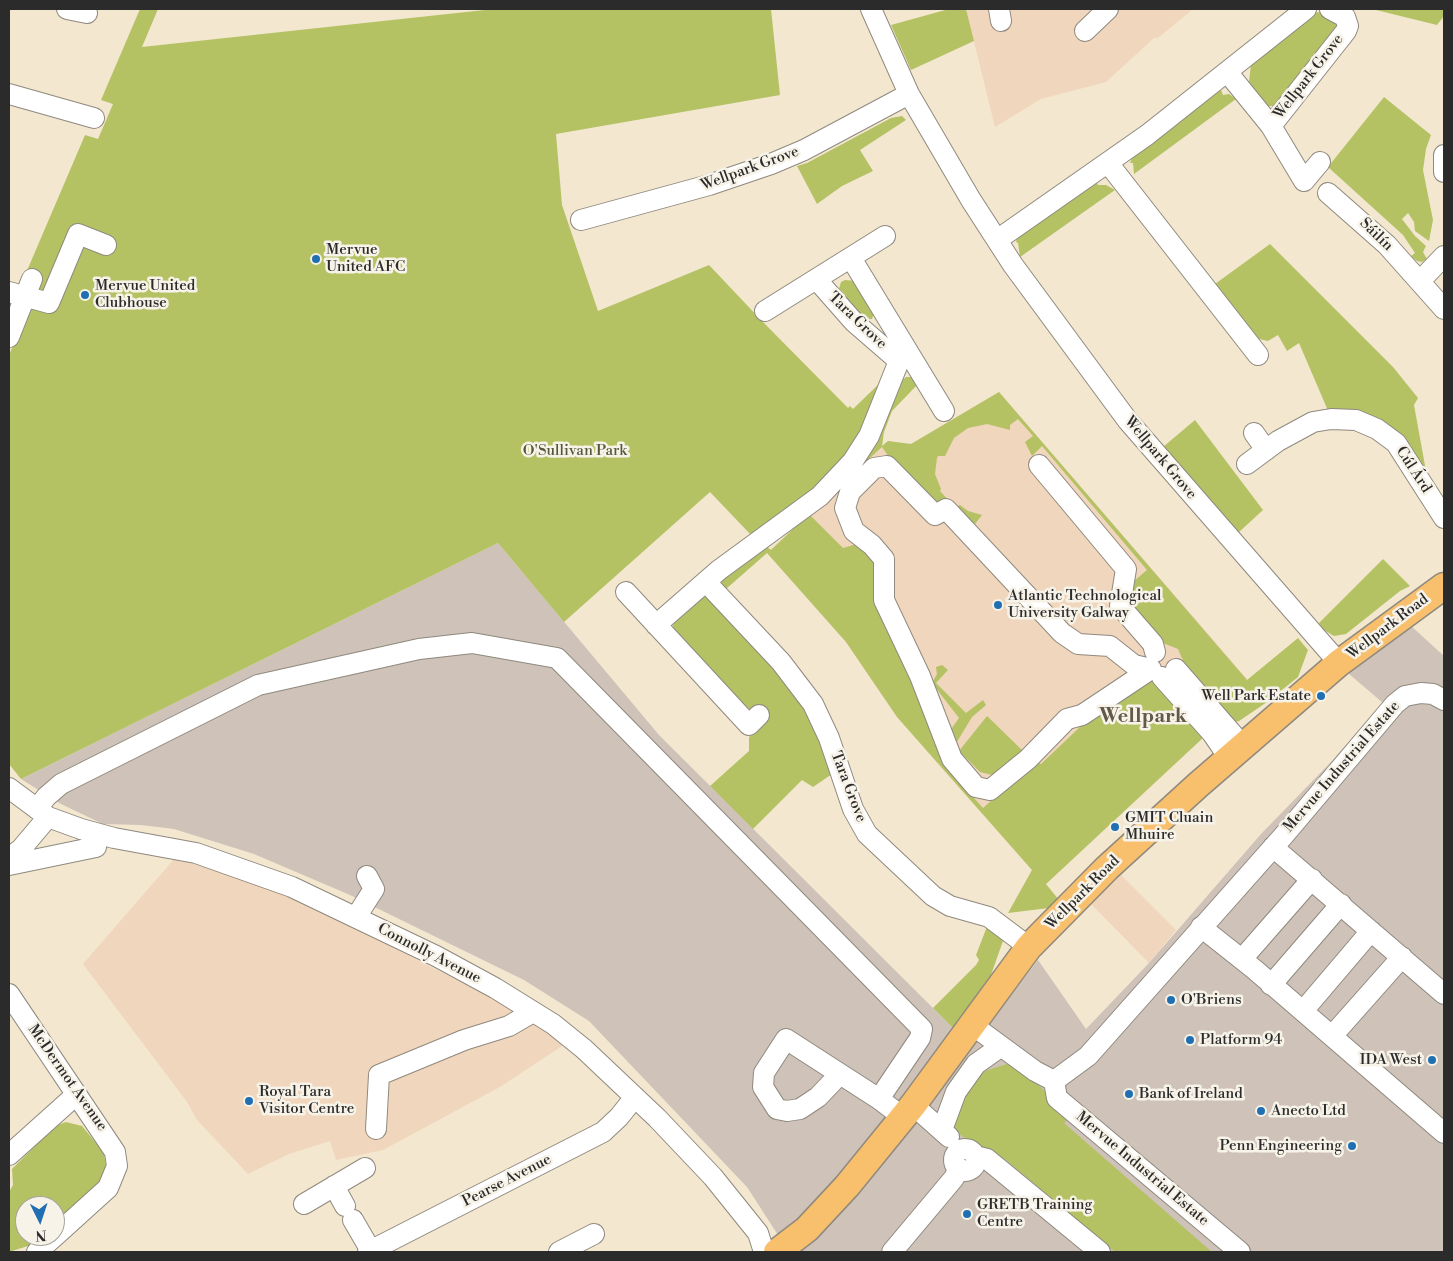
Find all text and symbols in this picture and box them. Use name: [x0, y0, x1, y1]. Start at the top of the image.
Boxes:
street label: Wellpark Grove: [1270, 31, 1348, 123]
street label: Wellpark Grove: [699, 143, 801, 195]
street label: Sáilín: [1356, 215, 1396, 255]
place label: Mervue United AFC: [326, 241, 405, 276]
marker: Mervue United AFC: [310, 253, 322, 265]
place label: Mervue United Clubhouse: [95, 277, 195, 312]
marker: Mervue United Clubhouse: [79, 289, 91, 301]
street label: Tara Grove: [824, 289, 890, 353]
street label: Wellpark Grove: [1120, 413, 1200, 503]
park label: O'Sullivan Park: [523, 442, 627, 460]
street label: Cúl Árd: [1391, 443, 1435, 497]
place label: Atlantic Technological University Galway: [1008, 587, 1161, 622]
street label: Wellpark Road: [1344, 591, 1432, 663]
marker: Atlantic Technological University Galway: [992, 599, 1004, 611]
place label: Well Park Estate: [1202, 687, 1311, 705]
marker: Well Park Estate: [1315, 690, 1327, 702]
street label: Mervue Industrial Estate: [1280, 698, 1404, 836]
district label: Wellpark: [1099, 705, 1187, 729]
street label: Tara Grove: [826, 749, 870, 825]
place label: GMIT Cluain Mhuire: [1125, 809, 1213, 844]
marker: GMIT Cluain Mhuire: [1109, 821, 1121, 833]
street label: Wellpark Road: [1042, 852, 1124, 934]
street label: Connolly Avenue: [374, 920, 484, 988]
place label: O'Briens: [1181, 991, 1241, 1009]
marker: O'Briens: [1165, 994, 1177, 1006]
street label: McDermot Avenue: [23, 1021, 111, 1135]
place label: Platform 94: [1200, 1031, 1282, 1049]
marker: Platform 94: [1184, 1034, 1196, 1046]
place label: IDA West: [1360, 1051, 1422, 1069]
marker: IDA West: [1426, 1054, 1438, 1066]
place label: Royal Tara Visitor Centre: [259, 1083, 354, 1118]
place label: Bank of Ireland: [1139, 1085, 1243, 1103]
marker: Bank of Ireland: [1123, 1088, 1135, 1100]
marker: Royal Tara Visitor Centre: [243, 1095, 255, 1107]
place label: Anecto Ltd: [1271, 1102, 1346, 1120]
marker: Anecto Ltd: [1255, 1105, 1267, 1117]
street label: Mervue Industrial Estate: [1072, 1108, 1212, 1230]
place label: Penn Engineering: [1220, 1137, 1342, 1155]
marker: Penn Engineering: [1346, 1140, 1358, 1152]
street label: Pearse Avenue: [459, 1151, 555, 1211]
north arrow: [15, 1196, 65, 1246]
place label: GRETB Training Centre: [977, 1196, 1092, 1231]
marker: GRETB Training Centre: [961, 1208, 973, 1220]
text: N: [35, 1226, 47, 1244]

